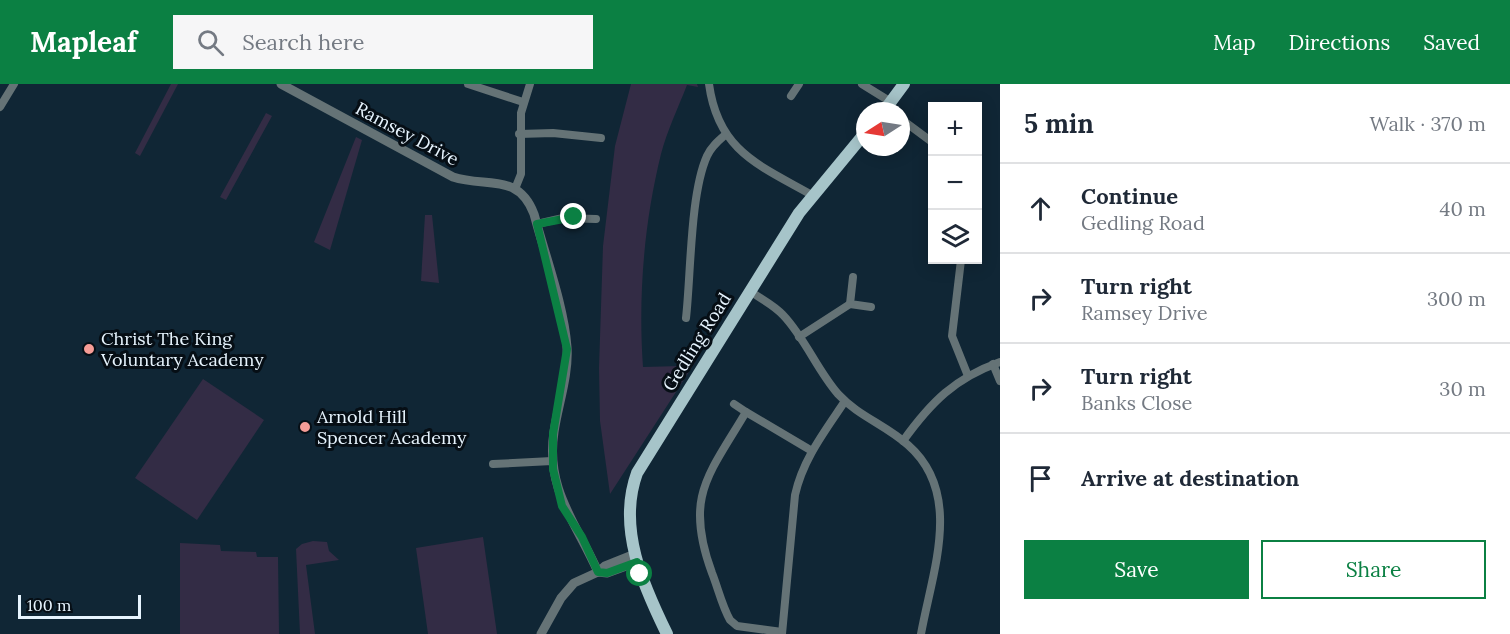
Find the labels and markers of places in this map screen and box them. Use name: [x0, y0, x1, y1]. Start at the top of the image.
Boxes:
place label: Christ The King Voluntary Academy: [100, 327, 264, 371]
marker: Christ The King Voluntary Academy: [82, 342, 96, 356]
place label: Arnold Hill Spencer Academy: [316, 405, 467, 449]
marker: Arnold Hill Spencer Academy: [298, 420, 312, 434]

